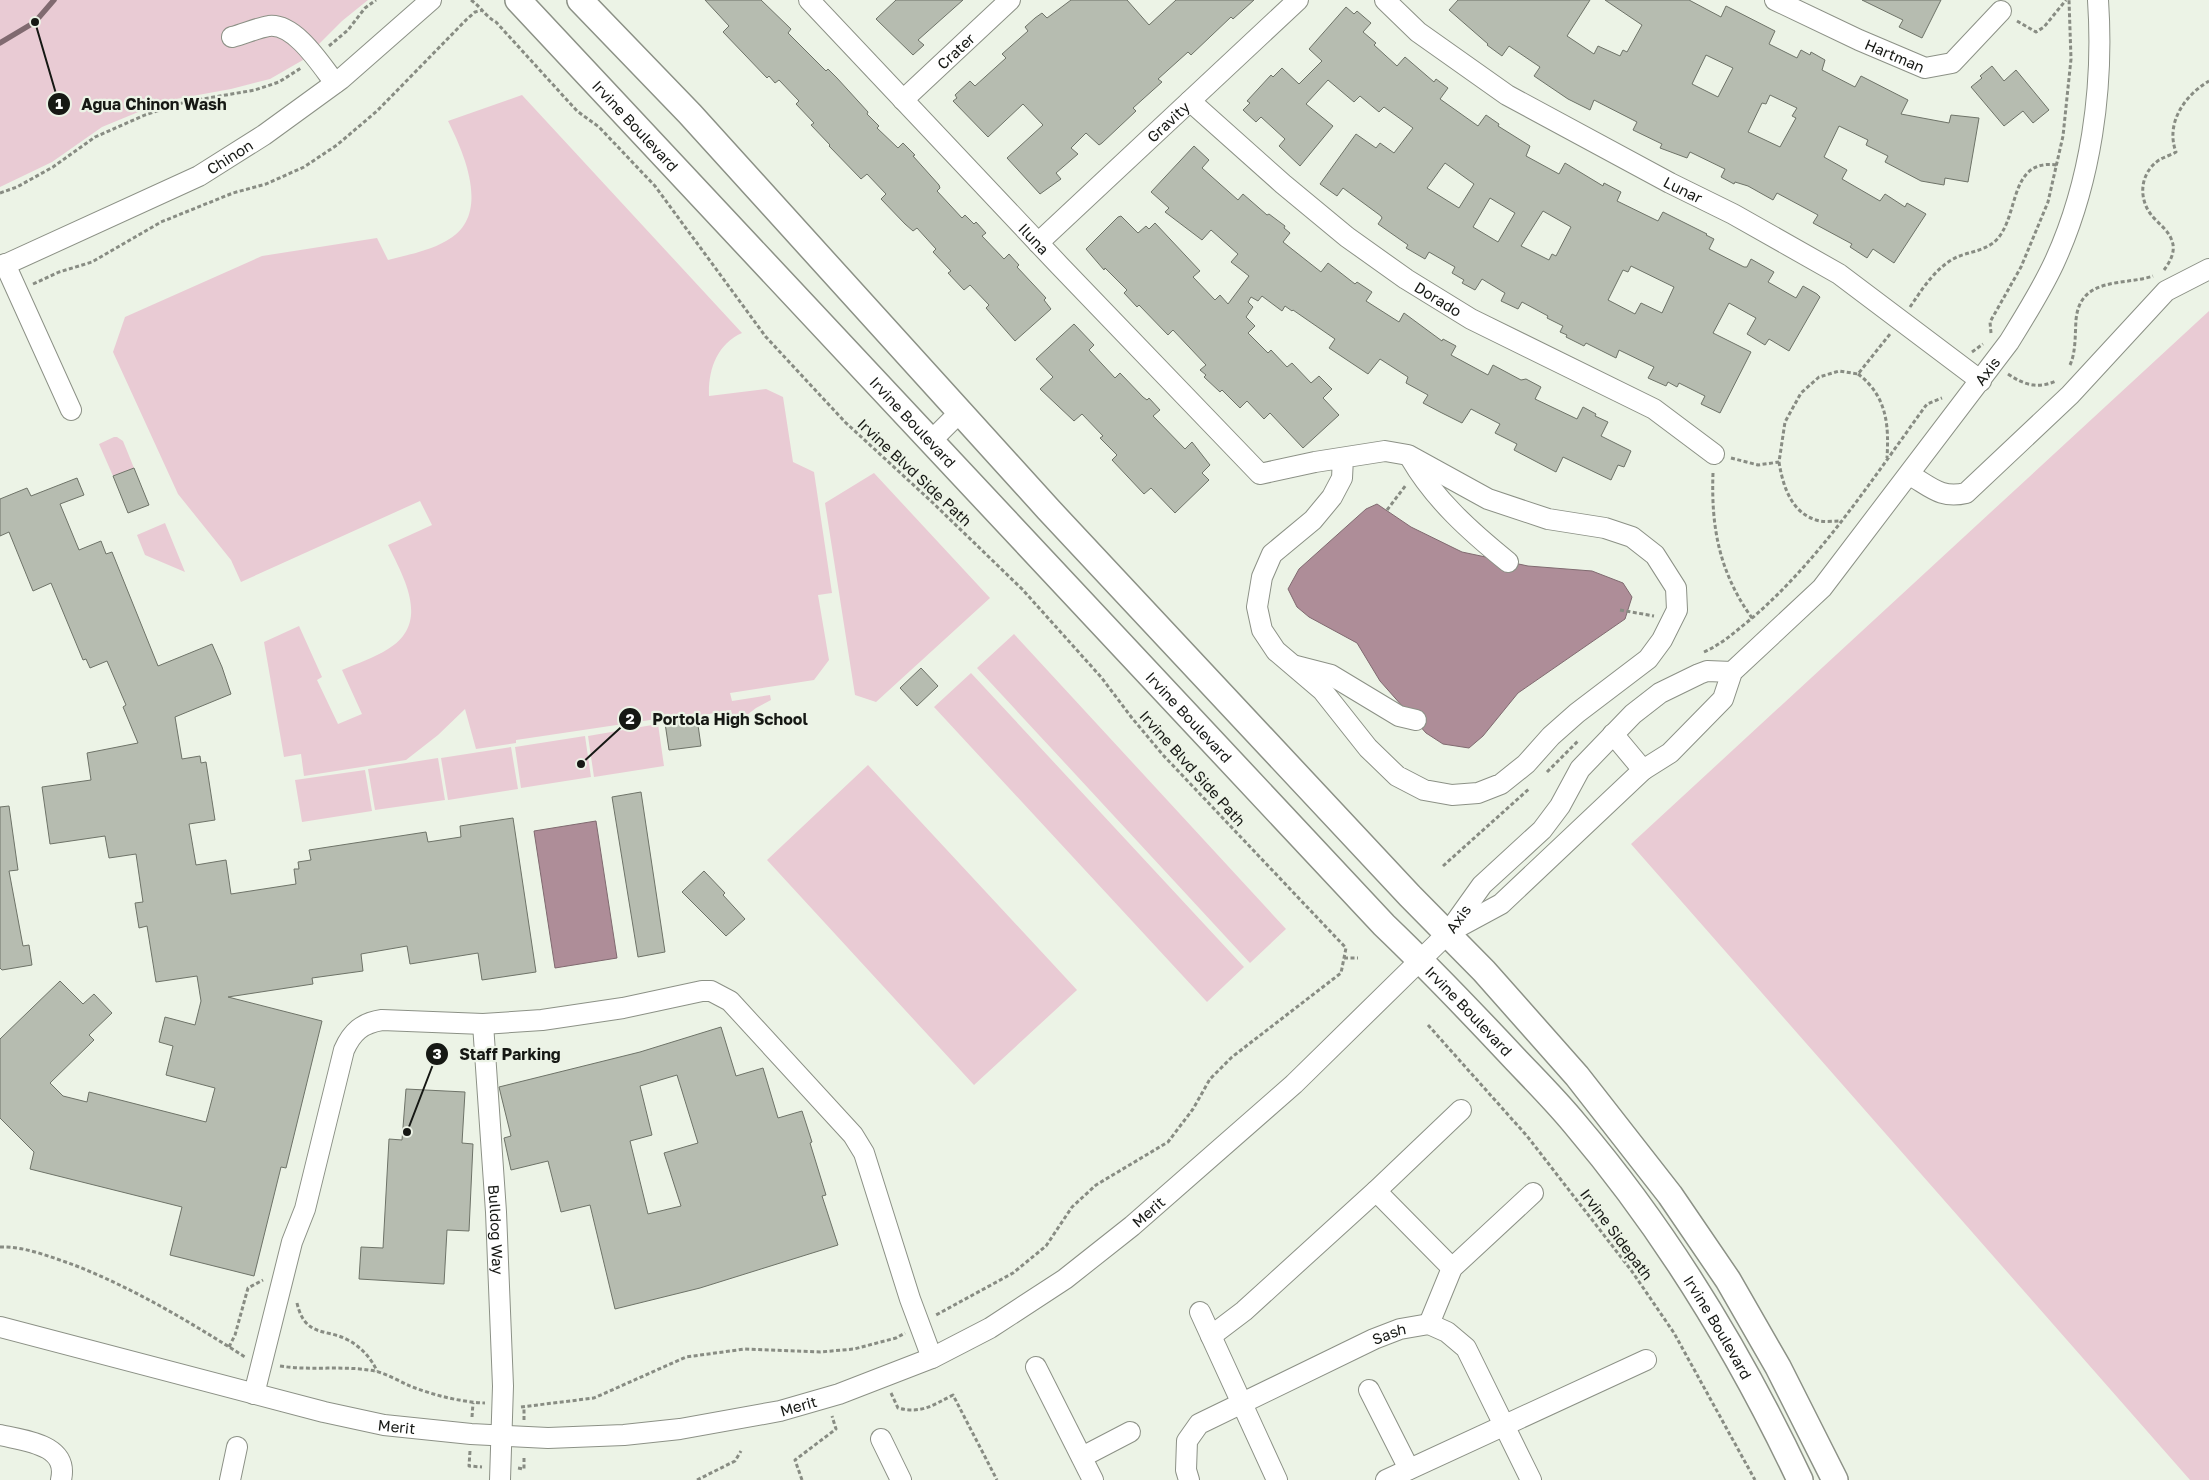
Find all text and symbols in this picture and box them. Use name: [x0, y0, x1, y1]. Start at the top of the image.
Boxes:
street label: Crater: [933, 29, 978, 73]
street label: Hartman: [1862, 35, 1927, 76]
street label: Irvine Boulevard: [589, 76, 682, 175]
callout: Agua Chinon Wash: [46, 88, 237, 119]
text: 1: [55, 94, 63, 112]
text: Agua Chinon Wash: [81, 94, 227, 114]
street label: Gravity: [1143, 97, 1193, 146]
street label: Chinon: [203, 135, 256, 178]
street label: Lunar: [1661, 172, 1706, 207]
street label: Iluna: [1015, 219, 1053, 258]
street label: Dorado: [1411, 278, 1465, 320]
street label: Axis: [1971, 353, 2004, 388]
street label: Irvine Boulevard: [866, 373, 960, 471]
street label: Irvine Blvd Side Path: [854, 415, 976, 529]
street label: Irvine Boulevard: [1142, 668, 1236, 766]
callout: Portola High School: [618, 704, 818, 735]
street label: Irvine Blvd Side Path: [1136, 707, 1250, 829]
text: 2: [625, 709, 635, 727]
text: Portola High School: [652, 709, 808, 729]
street label: Axis: [1442, 901, 1474, 936]
street label: Irvine Boulevard: [1422, 962, 1516, 1060]
callout: Staff Parking: [424, 1039, 571, 1070]
text: 3: [432, 1044, 442, 1062]
text: Staff Parking: [459, 1044, 561, 1064]
street label: Bulldog Way: [485, 1184, 508, 1276]
street label: Irvine Sidepath: [1577, 1185, 1657, 1283]
street label: Merit: [1128, 1193, 1168, 1231]
street label: Irvine Boulevard: [1680, 1272, 1756, 1382]
street label: Sash: [1369, 1319, 1407, 1348]
street label: Merit: [778, 1392, 819, 1420]
street label: Merit: [377, 1415, 416, 1437]

